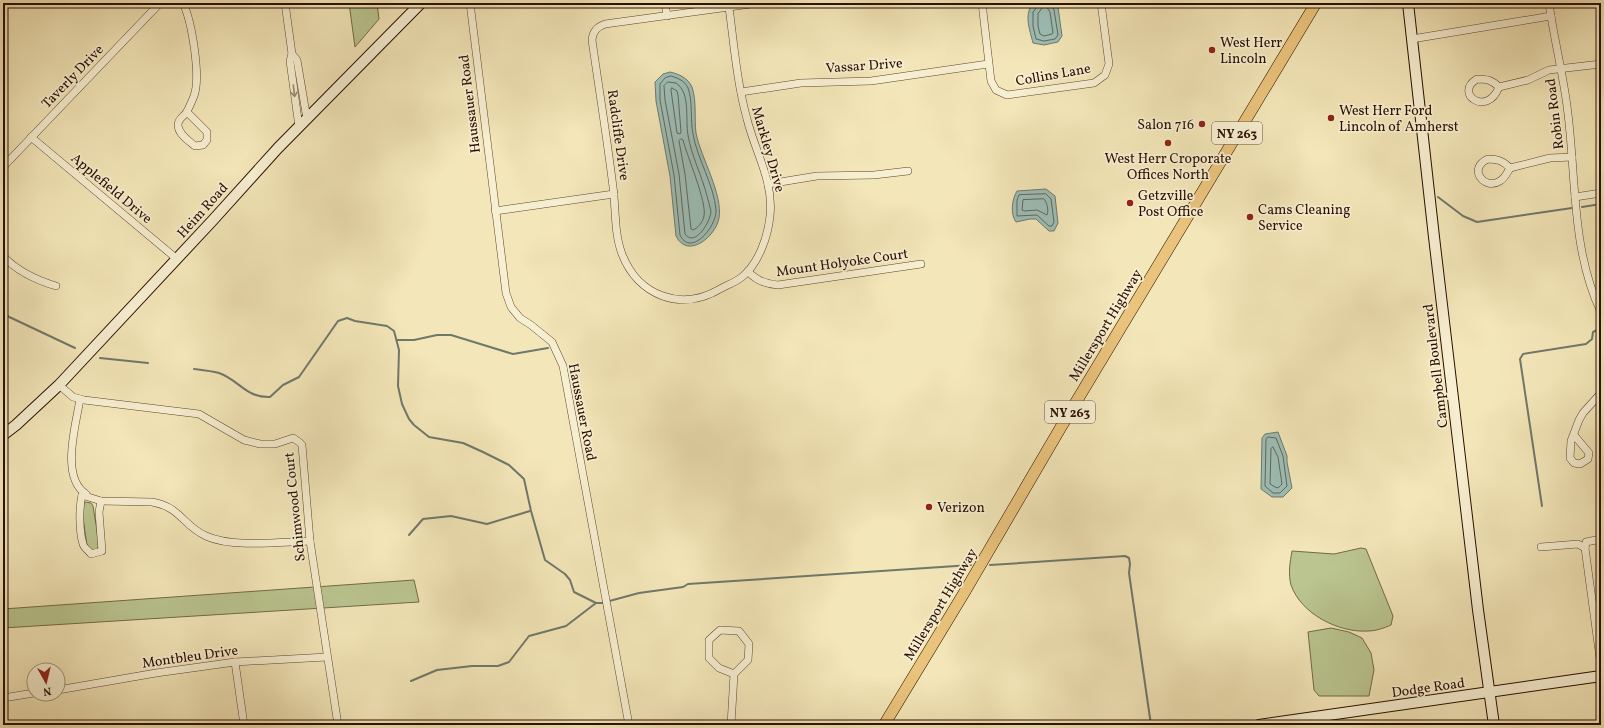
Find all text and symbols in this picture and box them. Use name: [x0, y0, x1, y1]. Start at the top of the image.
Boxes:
place label: West Herr Lincoln: [1220, 34, 1282, 69]
street label: Taverly Drive: [38, 41, 109, 113]
marker: West Herr Lincoln: [1207, 45, 1217, 55]
street label: Haussauer Road: [455, 53, 486, 154]
street label: Vassar Drive: [825, 54, 904, 79]
street label: Collins Lane: [1014, 59, 1093, 91]
street label: Robin Road: [1542, 77, 1569, 150]
one-way arrow: [290, 84, 298, 97]
street label: Radcliffe Drive: [602, 88, 633, 182]
place label: West Herr Ford Lincoln of Amherst: [1339, 102, 1459, 137]
street label: Markley Drive: [746, 104, 789, 195]
marker: West Herr Ford Lincoln of Amherst: [1326, 113, 1336, 123]
place label: Salon 716: [1137, 116, 1194, 135]
marker: Salon 716: [1197, 119, 1207, 129]
road number: NY 263: [1212, 122, 1262, 144]
marker: West Herr Croporate Offices North: [1163, 138, 1173, 148]
street label: Applefield Drive: [66, 150, 156, 229]
place label: West Herr Croporate Offices North: [1105, 150, 1232, 185]
street label: Heim Road: [173, 179, 233, 243]
place label: Getzville Post Office: [1138, 187, 1204, 222]
marker: Getzville Post Office: [1125, 198, 1135, 208]
place label: Cams Cleaning Service: [1258, 201, 1350, 236]
marker: Cams Cleaning Service: [1245, 212, 1255, 222]
street label: Mount Holyoke Court: [775, 245, 909, 282]
street label: Millersport Highway: [1065, 266, 1148, 385]
street label: Campbell Boulevard: [1419, 303, 1454, 429]
street label: Haussauer Road: [563, 362, 600, 463]
road number: NY 263: [1045, 401, 1095, 423]
street label: Schimwood Court: [280, 451, 311, 562]
place label: Verizon: [937, 499, 985, 518]
marker: Verizon: [924, 502, 934, 512]
street label: Millersport Highway: [900, 545, 983, 664]
street label: Montbleu Drive: [141, 641, 240, 674]
north arrow: [26, 662, 66, 702]
street label: Dodge Road: [1390, 674, 1466, 703]
text: N: [42, 682, 52, 698]

